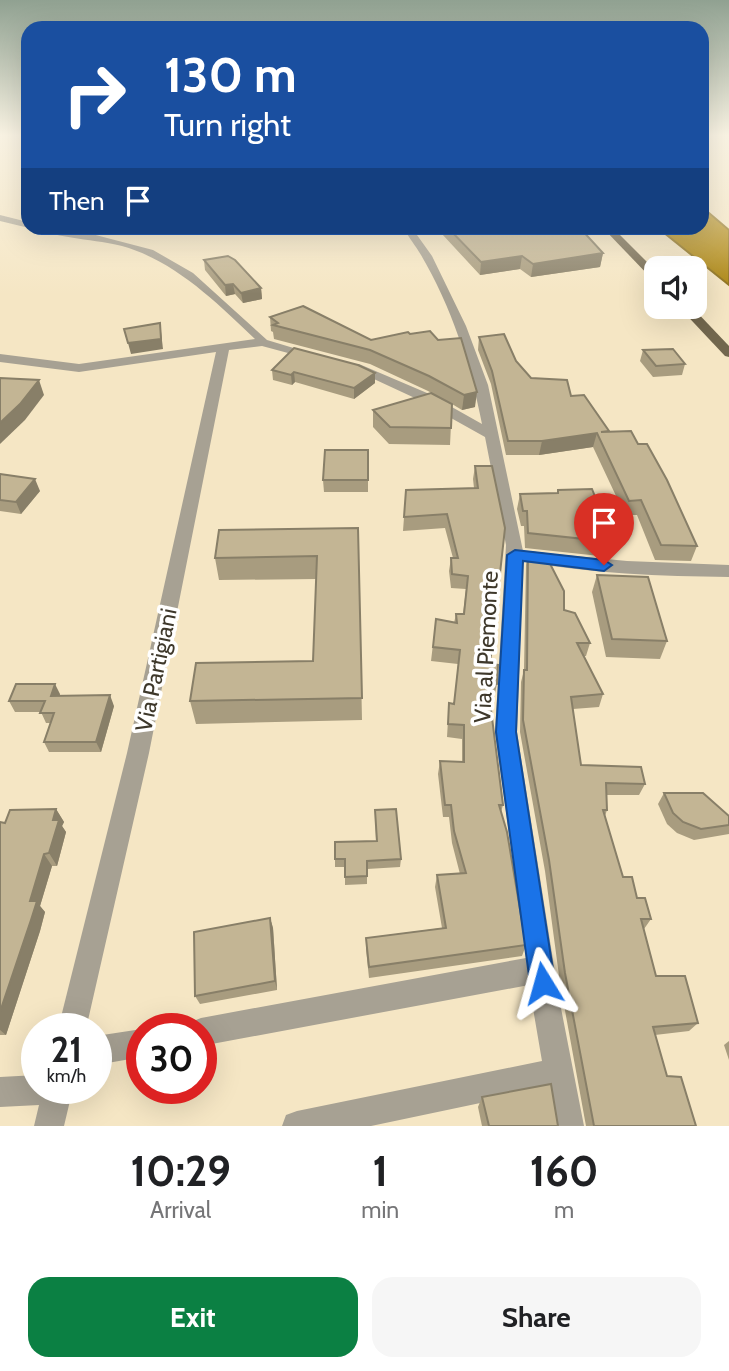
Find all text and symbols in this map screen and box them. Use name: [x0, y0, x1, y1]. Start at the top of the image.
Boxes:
text: 130 m: [164, 45, 297, 104]
icon: right: [49, 49, 140, 140]
text: Turn right: [164, 105, 291, 144]
icon: arrive: [119, 182, 157, 220]
text: Then: [49, 185, 105, 217]
map controls: [644, 256, 707, 319]
button: sound: [644, 256, 707, 319]
pin: [574, 493, 634, 565]
icon: arrive: [585, 504, 623, 542]
street label: Via al Piemonte: [468, 570, 504, 724]
street label: Via Partigiani: [129, 606, 183, 734]
position arrow: [506, 946, 580, 1020]
speed limit sign: 30: [126, 1013, 217, 1104]
text: 21: [51, 1028, 82, 1071]
text: km/h: [47, 1065, 86, 1087]
text: 10:29: [131, 1145, 231, 1197]
text: 1: [373, 1145, 388, 1197]
text: 160: [530, 1145, 598, 1197]
text: Arrival: [150, 1196, 211, 1224]
text: min: [361, 1196, 399, 1224]
text: m: [554, 1196, 574, 1224]
button: Exit: [28, 1277, 358, 1357]
button: Share: [372, 1277, 701, 1357]

